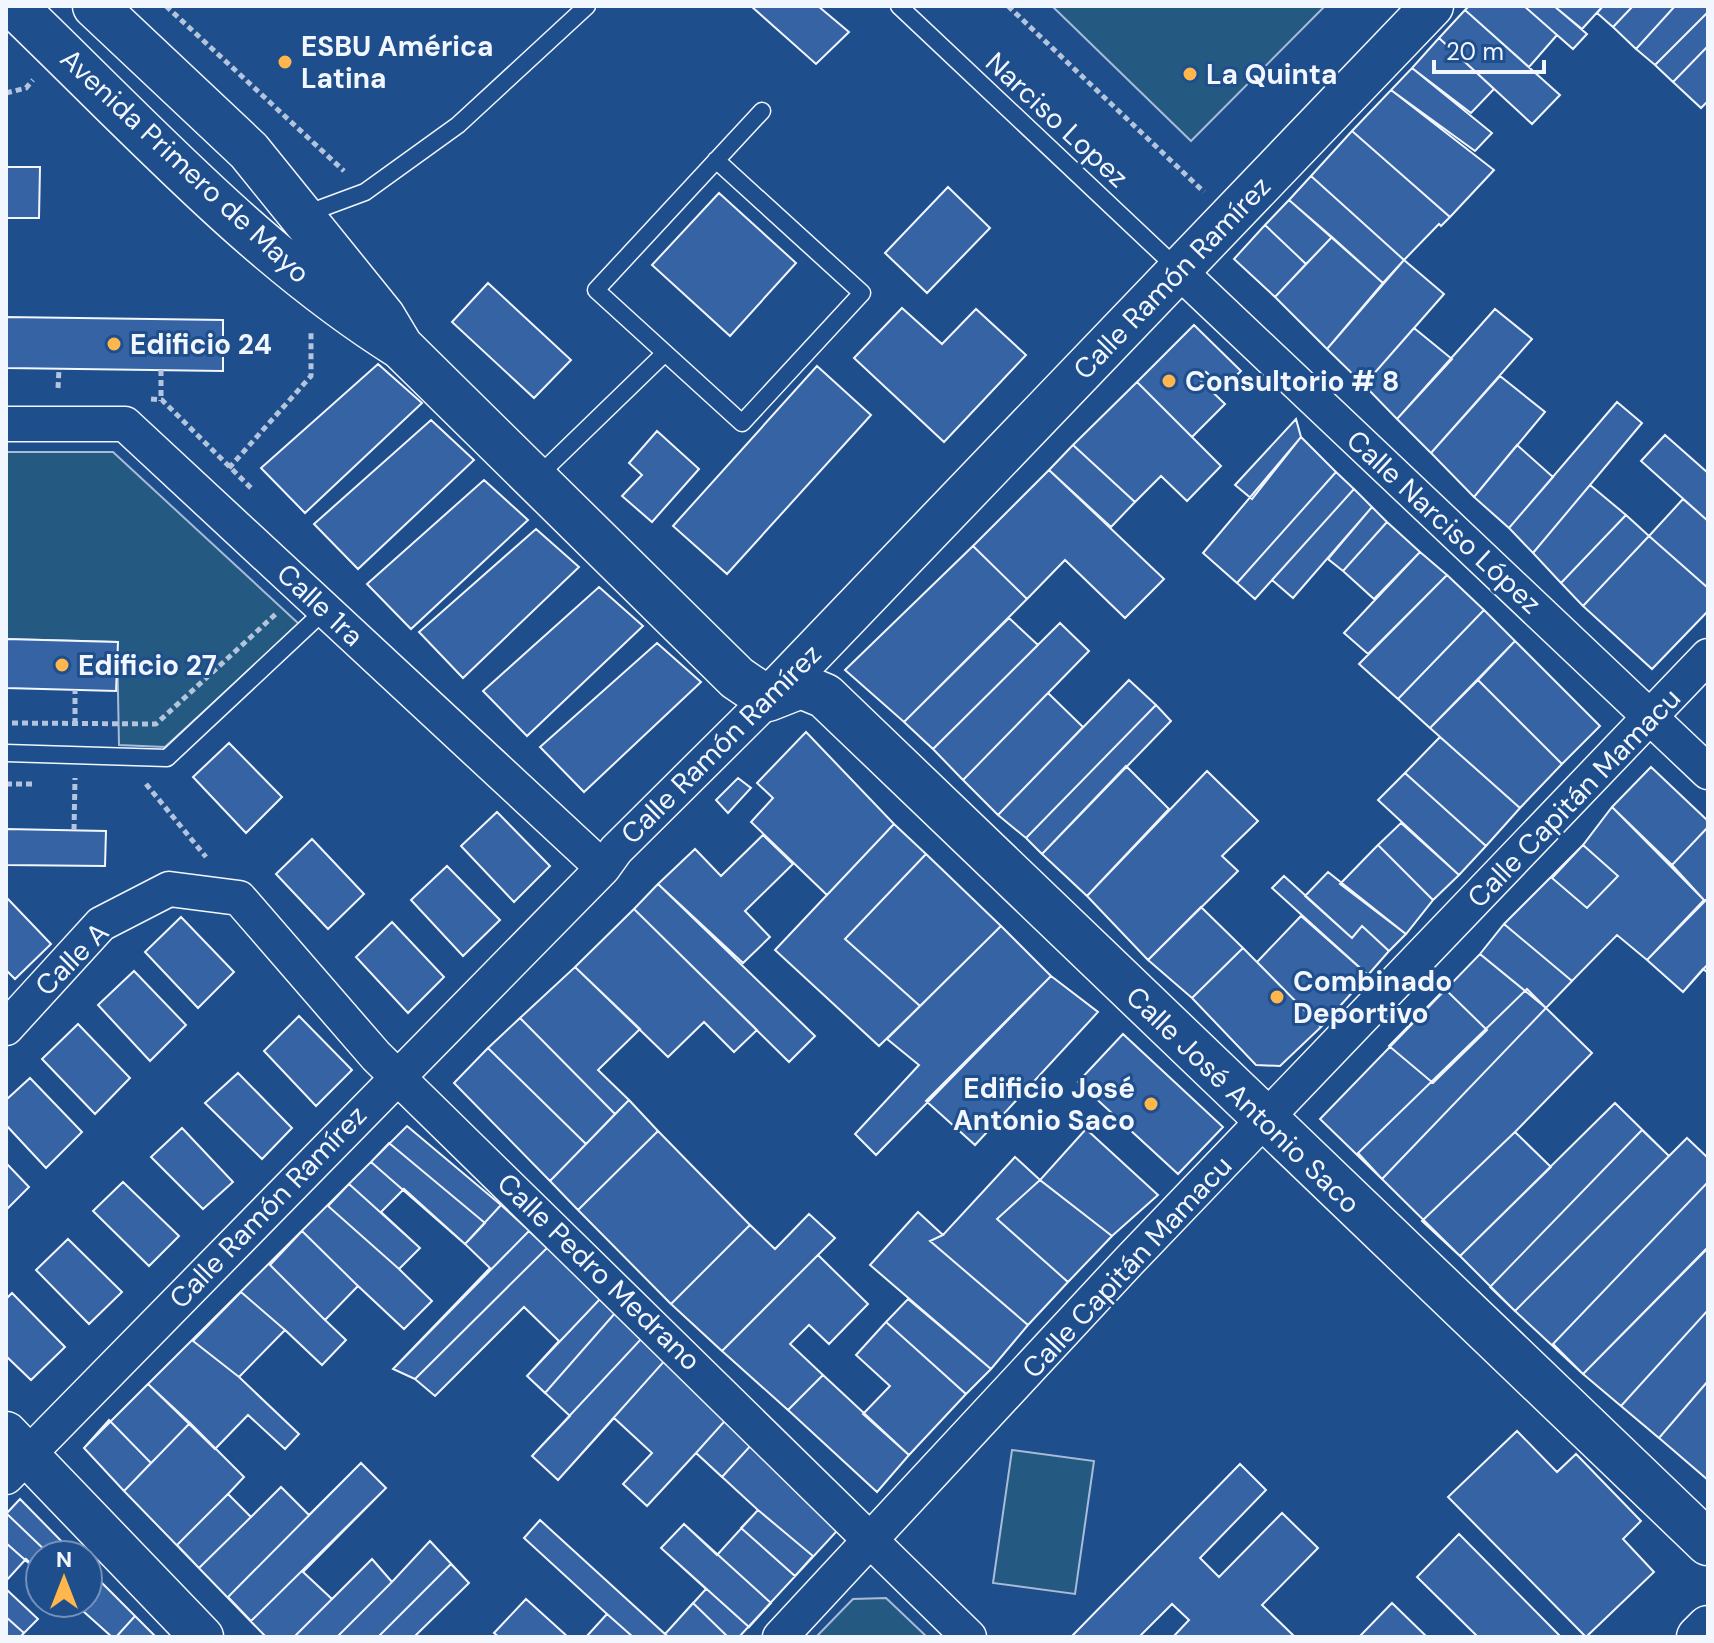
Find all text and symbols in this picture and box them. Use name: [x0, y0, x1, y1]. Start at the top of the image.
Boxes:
scale bar: [1434, 24, 1544, 74]
place label: ESBU América Latina: [301, 28, 493, 97]
text: 20 m: [1446, 36, 1504, 67]
street label: Avenida Primero de Mayo: [52, 41, 318, 291]
street label: Narciso Lopez: [978, 44, 1136, 196]
marker: ESBU América Latina: [276, 53, 294, 71]
place label: La Quinta: [1206, 56, 1337, 93]
marker: La Quinta: [1181, 65, 1199, 83]
street label: Calle Ramón Ramírez: [1065, 168, 1279, 388]
place label: Edificio 24: [130, 326, 272, 363]
marker: Edificio 24: [105, 335, 123, 353]
place label: Consultorio # 8: [1185, 363, 1400, 400]
marker: Consultorio # 8: [1160, 372, 1178, 390]
street label: Calle Narciso López: [1339, 422, 1549, 622]
street label: Calle 1ra: [269, 555, 371, 655]
street label: Calle Ramón Ramírez: [613, 636, 829, 852]
place label: Edificio 27: [78, 647, 217, 684]
marker: Edificio 27: [53, 656, 71, 674]
street label: Calle Capitán Mamacu: [1459, 680, 1689, 916]
street label: Calle A: [27, 914, 117, 1004]
place label: Combinado Deportivo: [1293, 963, 1452, 1032]
street label: Calle José Antonio Saco: [1118, 978, 1368, 1222]
marker: Combinado Deportivo: [1268, 988, 1286, 1006]
place label: Edificio José Antonio Saco: [953, 1070, 1135, 1139]
marker: Edificio José Antonio Saco: [1142, 1095, 1160, 1113]
street label: Calle Ramón Ramírez: [161, 1097, 375, 1317]
street label: Calle Capitán Mamacu: [1014, 1148, 1240, 1386]
street label: Calle Pedro Medrano: [489, 1165, 709, 1379]
north arrow: [24, 1539, 104, 1619]
text: N: [56, 1545, 72, 1574]

